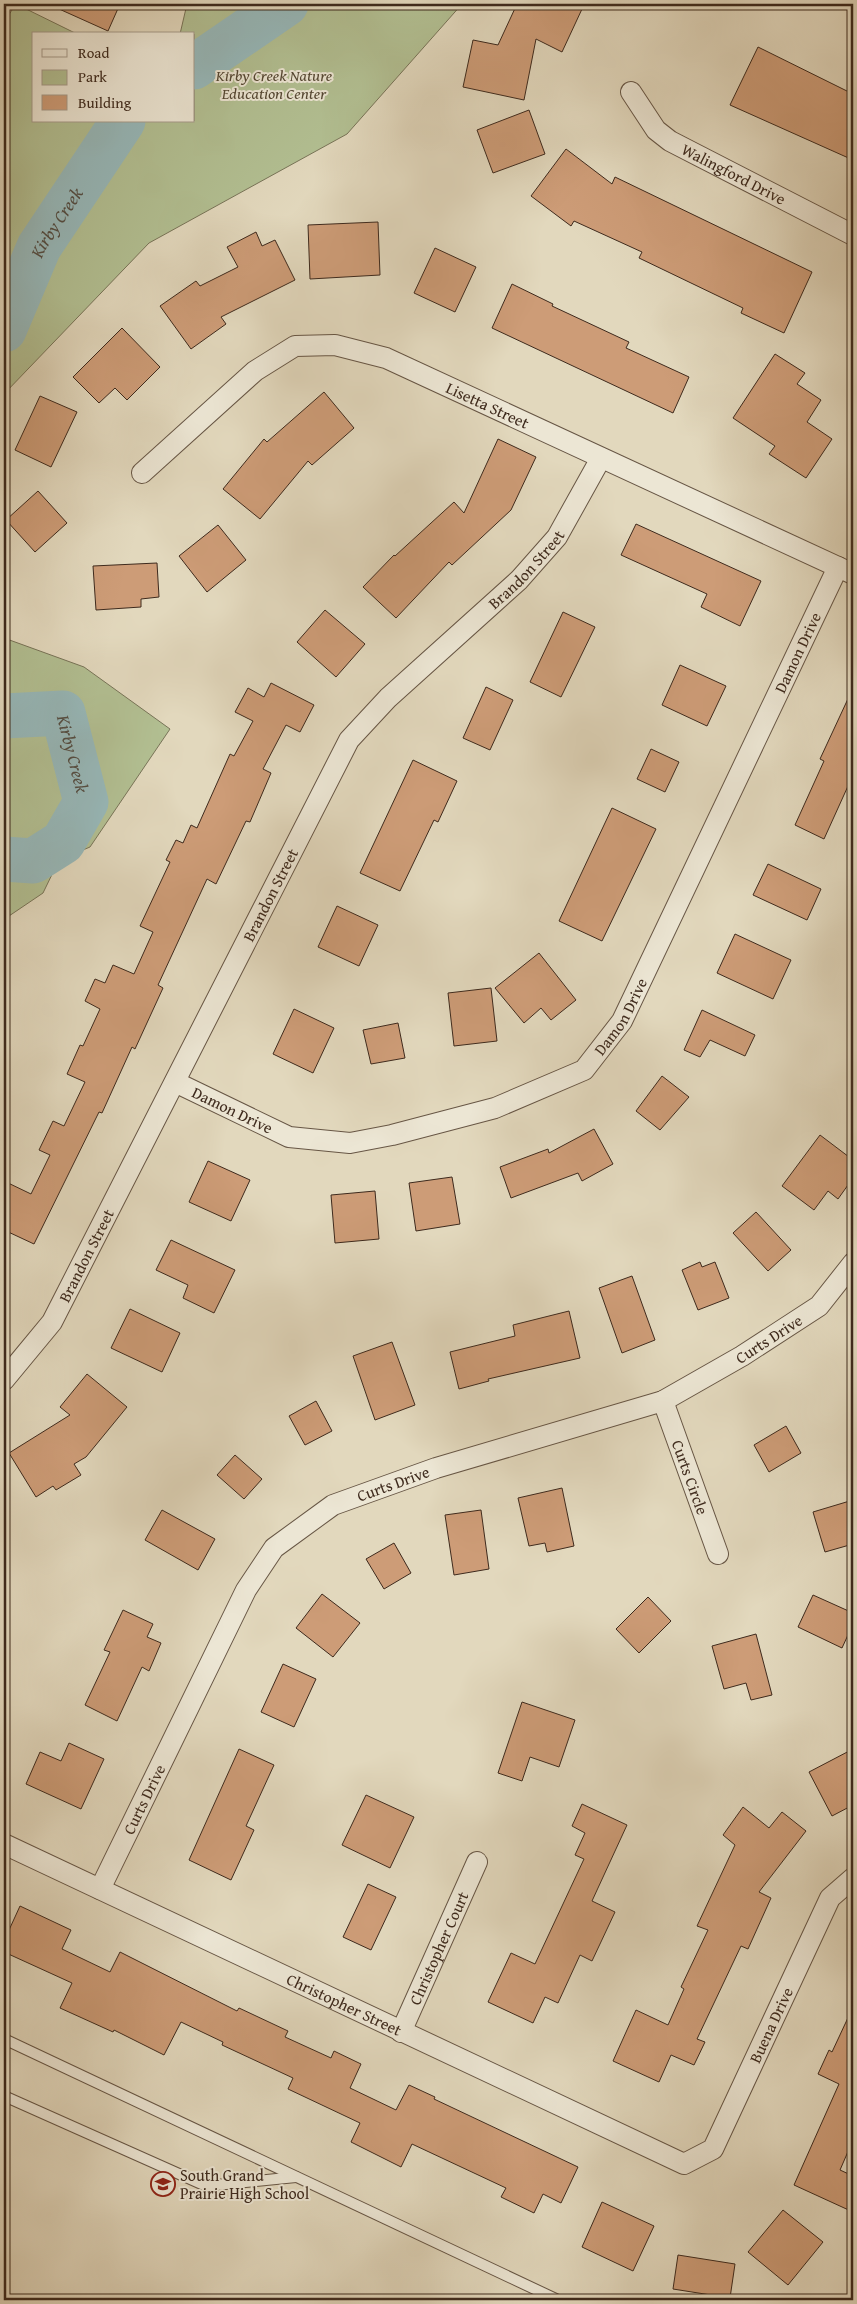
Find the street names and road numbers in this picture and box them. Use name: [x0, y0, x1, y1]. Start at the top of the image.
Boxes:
street label: Walingford Drive: [677, 137, 790, 211]
street label: Lisetta Street: [442, 375, 533, 435]
street label: Brandon Street: [483, 525, 571, 614]
street label: Damon Drive: [768, 608, 827, 697]
street label: Brandon Street: [236, 844, 304, 946]
street label: Damon Drive: [588, 974, 653, 1060]
street label: Damon Drive: [188, 1080, 277, 1140]
street label: Brandon Street: [52, 1204, 120, 1306]
street label: Curts Drive: [731, 1308, 807, 1369]
street label: Curts Circle: [666, 1436, 715, 1518]
street label: Curts Drive: [353, 1459, 433, 1507]
street label: Curts Drive: [117, 1760, 171, 1838]
street label: Christopher Court: [403, 1887, 475, 2009]
street label: Christopher Street: [283, 1967, 406, 2042]
street label: Buena Drive: [743, 1983, 799, 2067]

